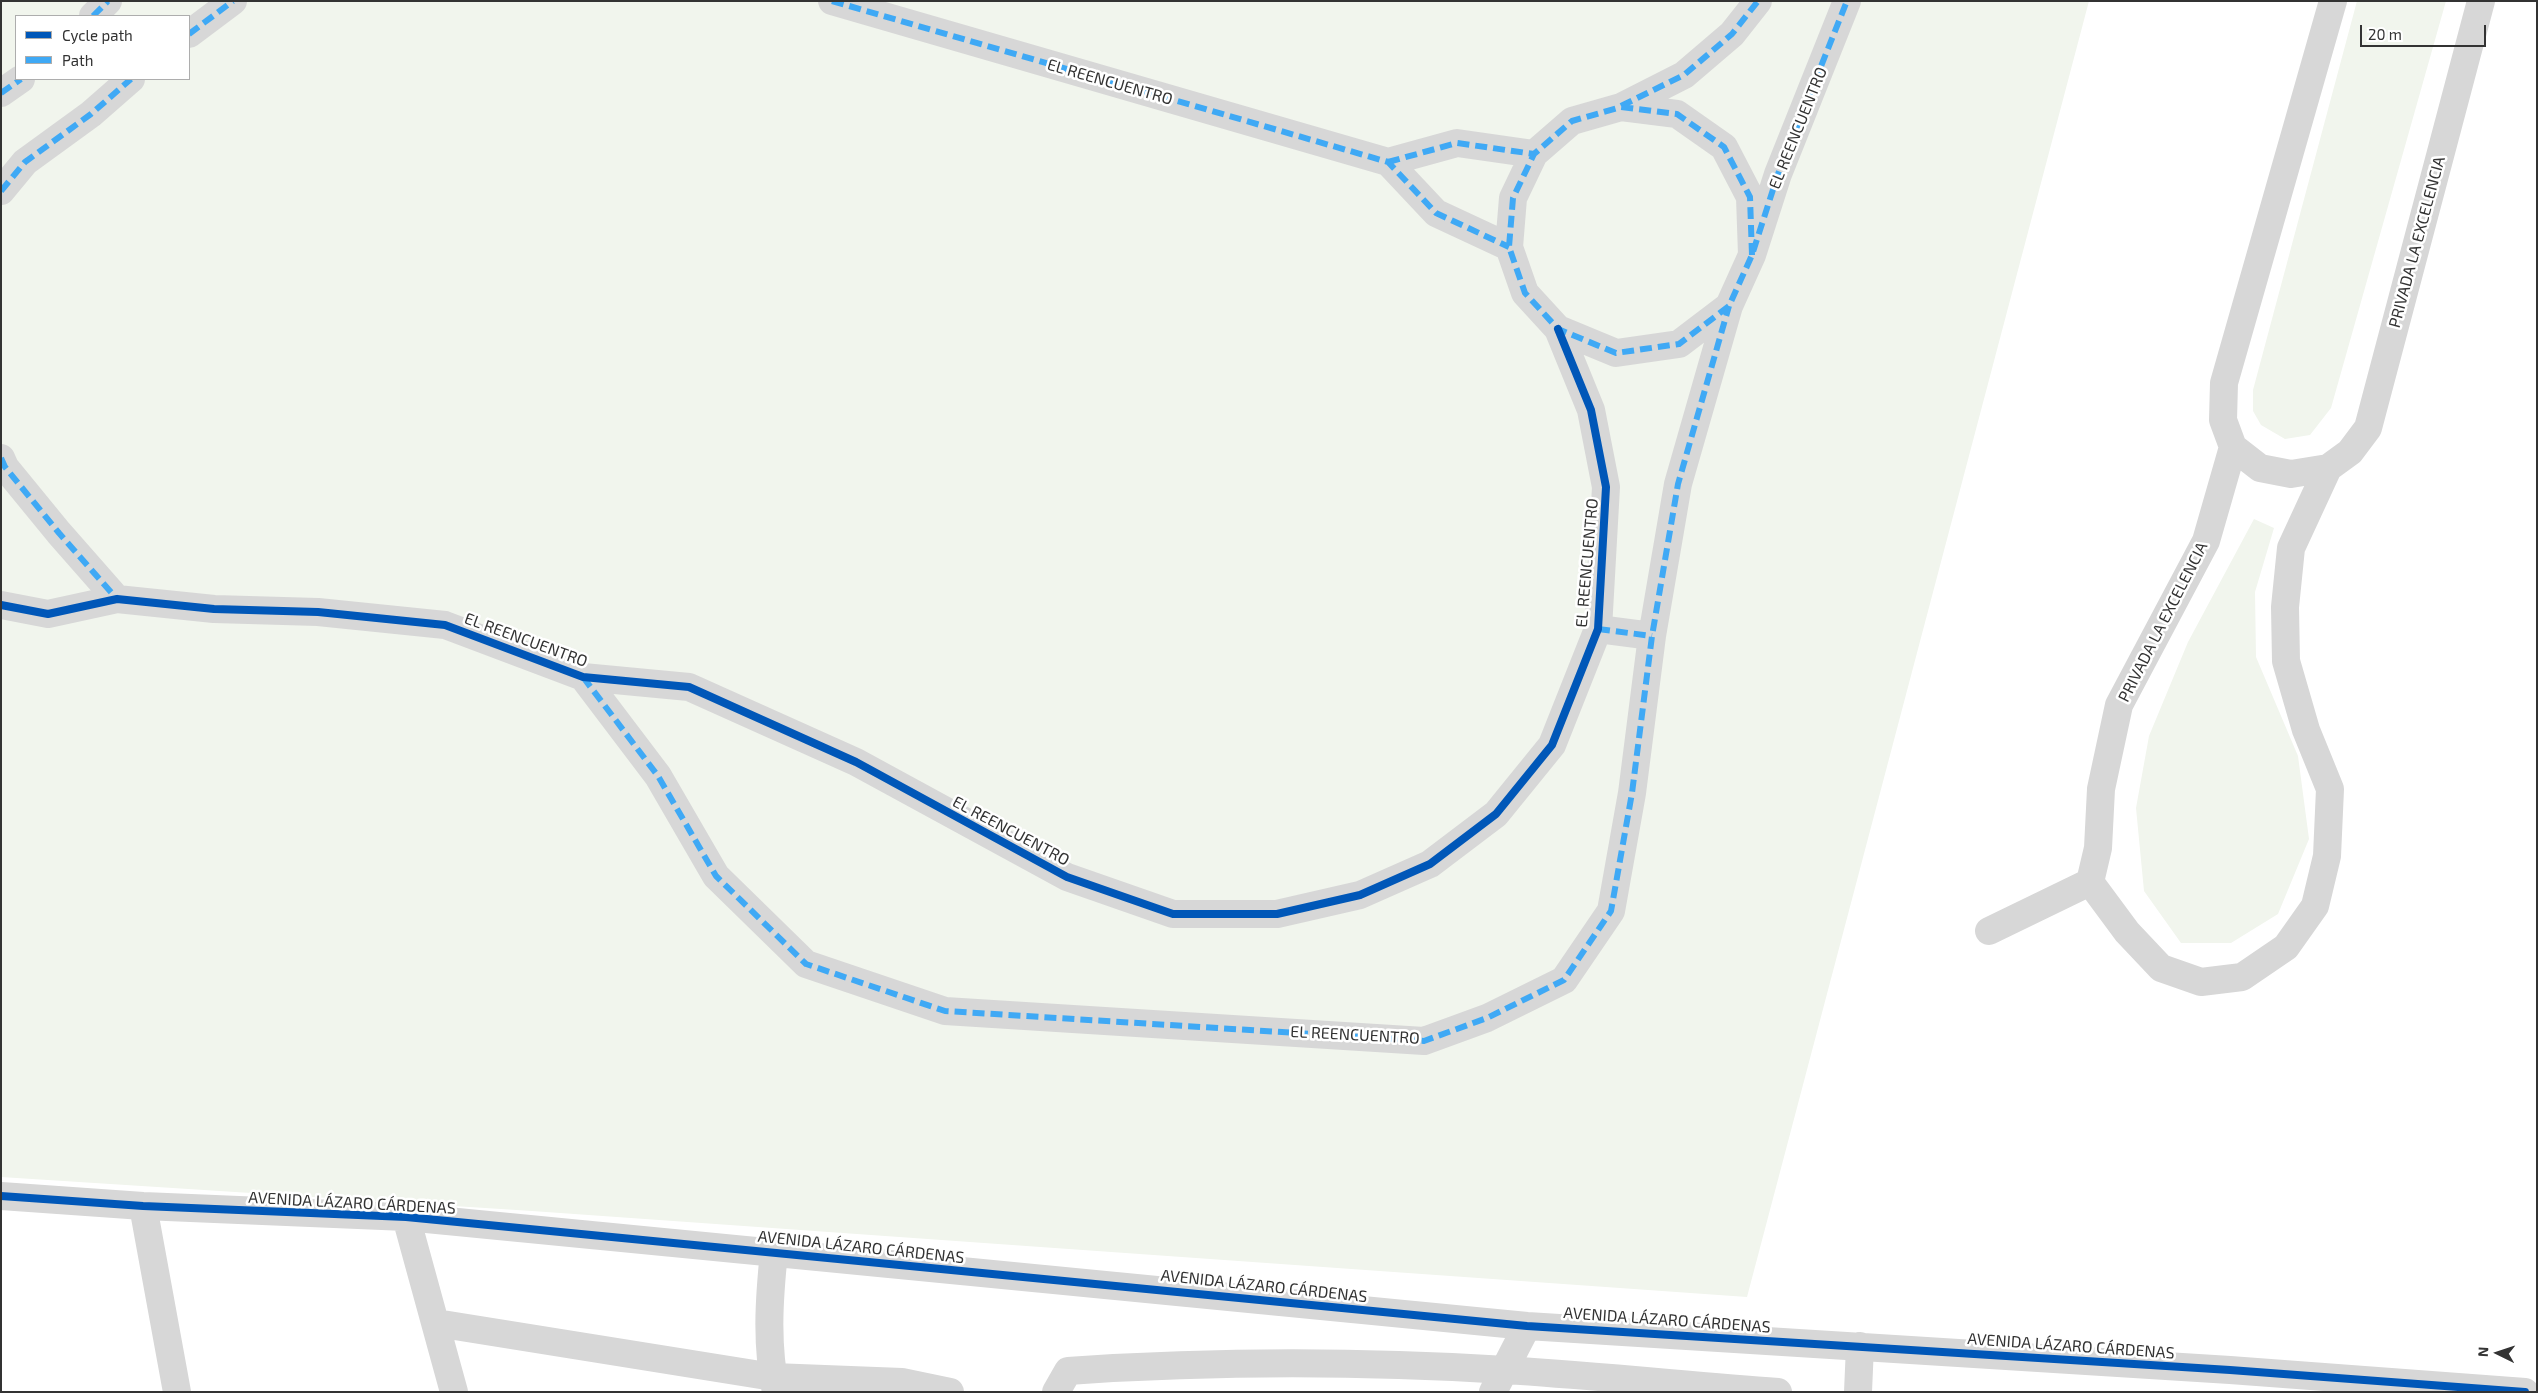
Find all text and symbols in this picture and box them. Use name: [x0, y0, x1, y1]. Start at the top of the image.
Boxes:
legend: [15, 15, 190, 80]
scale bar: [2363, 15, 2489, 47]
text: 20 m: [2368, 25, 2402, 43]
text: Cycle path: [62, 26, 133, 44]
text: Path: [62, 51, 93, 69]
street label: EL REENCUENTRO: [1045, 55, 1175, 109]
street label: EL REENCUENTRO: [1765, 64, 1831, 192]
street label: PRIVADA LA EXCELENCIA: [2385, 154, 2449, 330]
street label: EL REENCUENTRO: [1572, 498, 1602, 628]
street label: PRIVADA LA EXCELENCIA: [2114, 539, 2212, 705]
street label: EL REENCUENTRO: [462, 609, 590, 671]
street label: EL REENCUENTRO: [949, 792, 1073, 870]
street label: EL REENCUENTRO: [1290, 1022, 1420, 1048]
street label: AVENIDA LÁZARO CÁRDENAS: [248, 1188, 456, 1218]
street label: AVENIDA LÁZARO CÁRDENAS: [757, 1227, 965, 1267]
street label: AVENIDA LÁZARO CÁRDENAS: [1160, 1266, 1368, 1306]
street label: AVENIDA LÁZARO CÁRDENAS: [1563, 1303, 1771, 1337]
north arrow: [2473, 1328, 2523, 1378]
street label: AVENIDA LÁZARO CÁRDENAS: [1967, 1329, 2175, 1363]
text: N: [2474, 1346, 2491, 1358]

